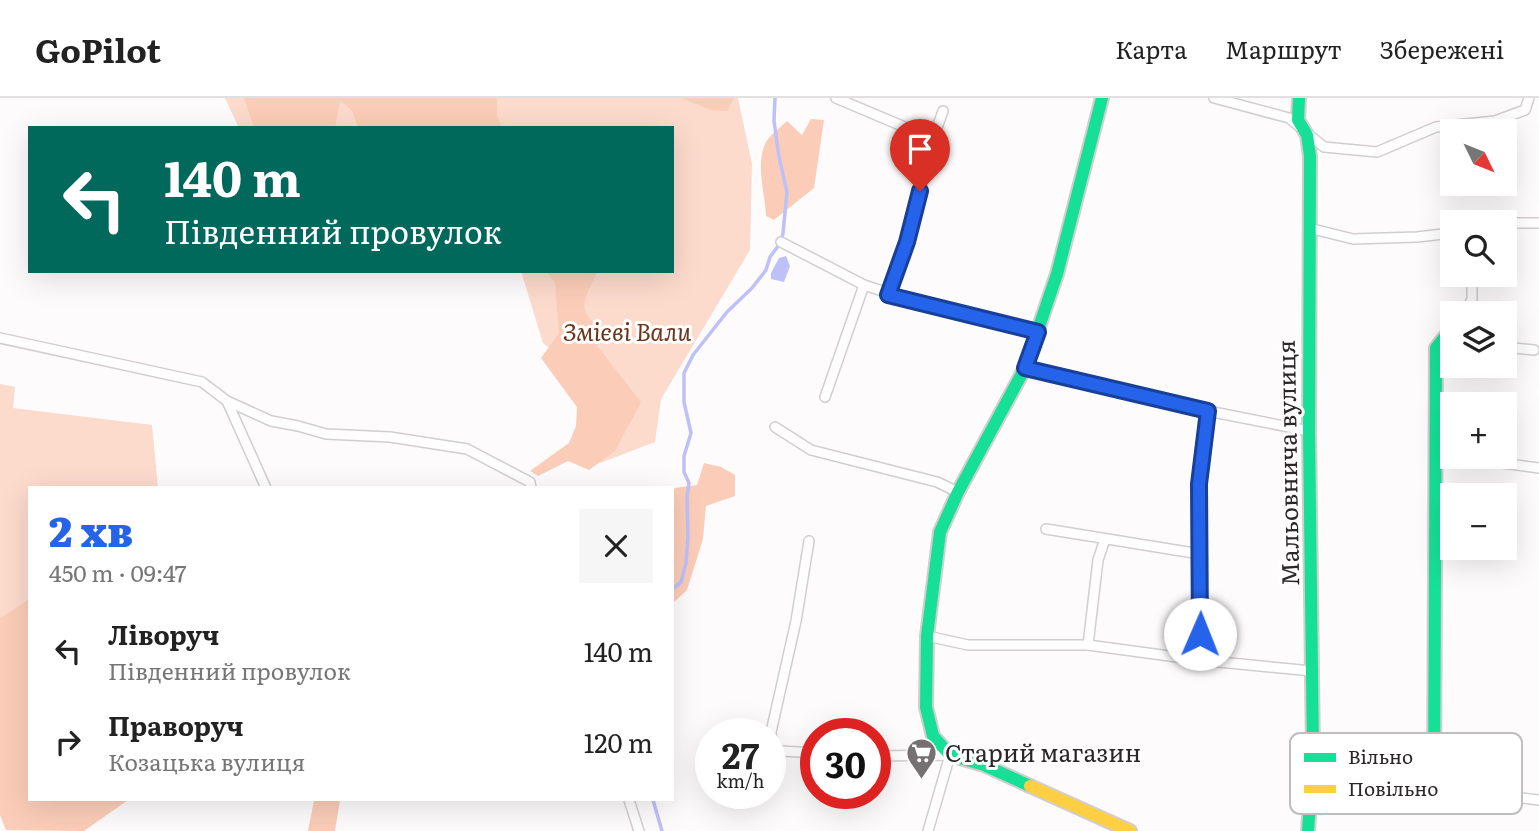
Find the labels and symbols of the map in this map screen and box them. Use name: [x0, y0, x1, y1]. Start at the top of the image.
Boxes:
pin: [890, 119, 950, 191]
north arrow: [1440, 119, 1517, 196]
park label: Змієві Вали: [563, 313, 692, 348]
street label: Мальовнича вулиця: [1267, 340, 1306, 587]
position arrow: [1163, 597, 1237, 671]
speed limit sign: 30: [800, 718, 891, 809]
legend: [1290, 733, 1522, 814]
place label: Старий магазин: [945, 734, 1141, 769]
supermarket icon: Старий магазин: [905, 737, 939, 781]
text: Вільно: [1348, 742, 1413, 770]
text: Повільно: [1348, 774, 1438, 802]

